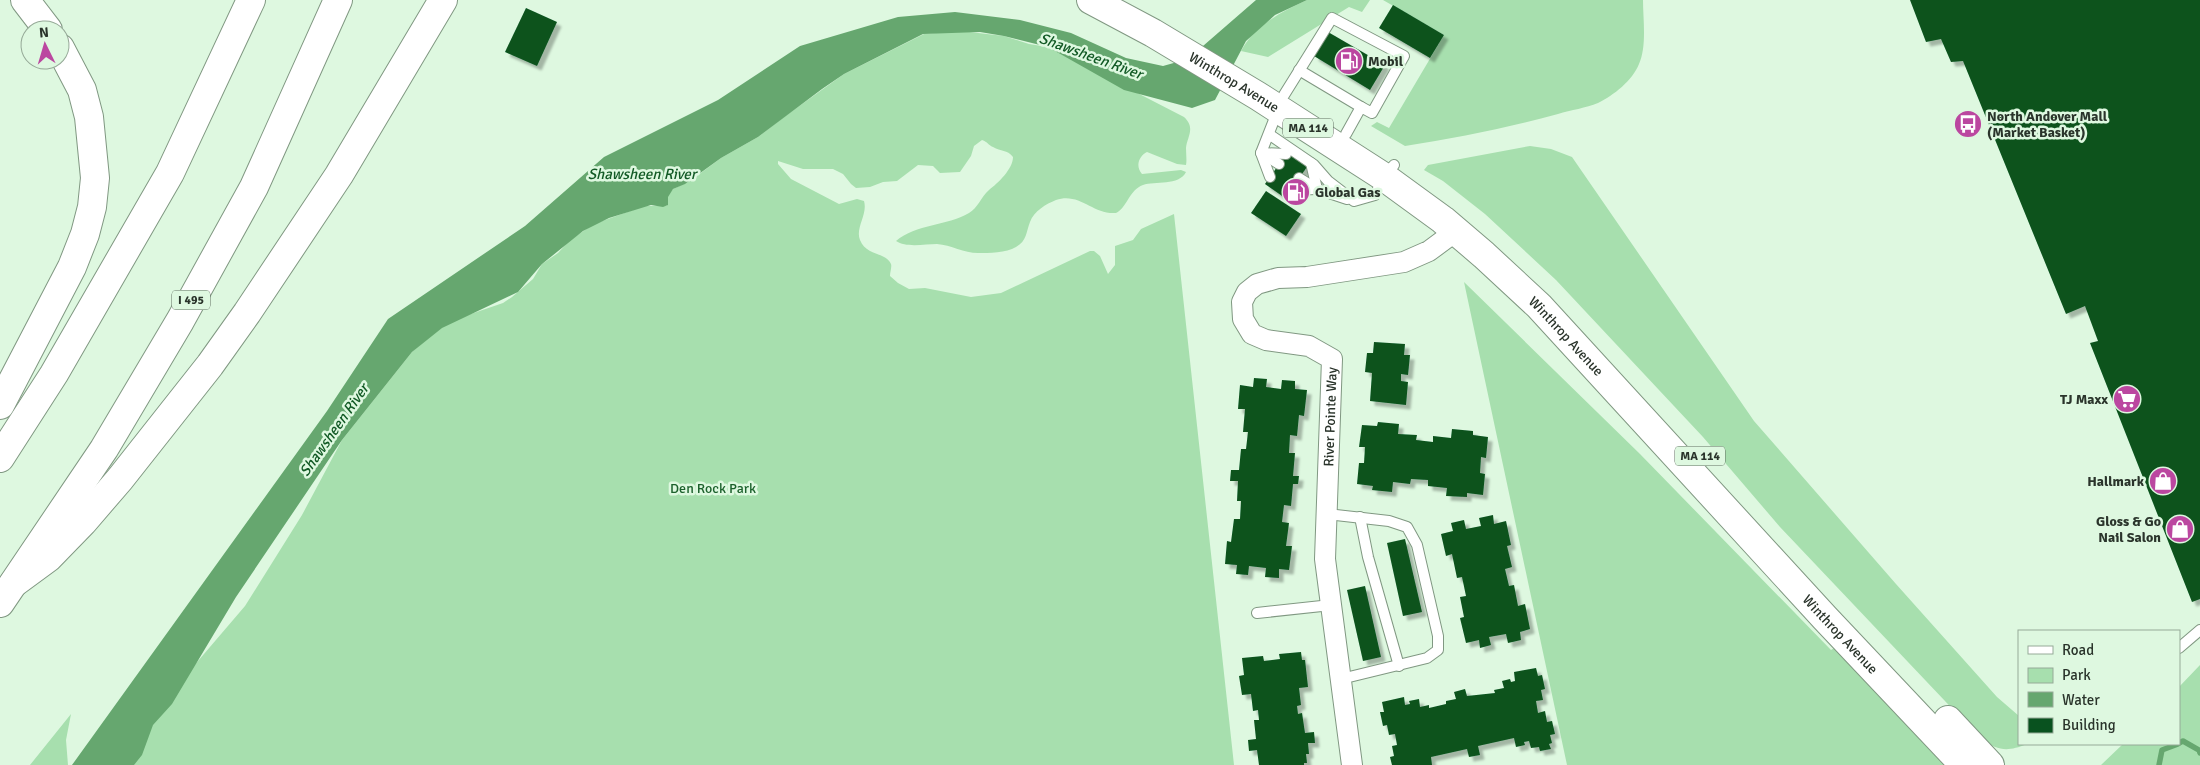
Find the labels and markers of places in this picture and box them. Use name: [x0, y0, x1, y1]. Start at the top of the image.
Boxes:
fuel station icon: Mobil: [1334, 46, 1364, 76]
place label: Mobil: [1368, 53, 1404, 70]
place label: North Andover Mall (Market Basket): [1987, 108, 2108, 141]
bus stop icon: North Andover Mall (Market Basket): [1953, 109, 1983, 139]
fuel station icon: Global Gas: [1281, 177, 1311, 207]
place label: Global Gas: [1315, 184, 1380, 201]
supermarket icon: TJ Maxx: [2112, 384, 2142, 414]
place label: TJ Maxx: [2060, 391, 2108, 408]
shop icon: Hallmark: [2148, 466, 2178, 496]
place label: Hallmark: [2087, 473, 2145, 490]
place label: Gloss & Go Nail Salon: [2096, 513, 2161, 546]
shop icon: Gloss & Go Nail Salon: [2165, 514, 2195, 544]

